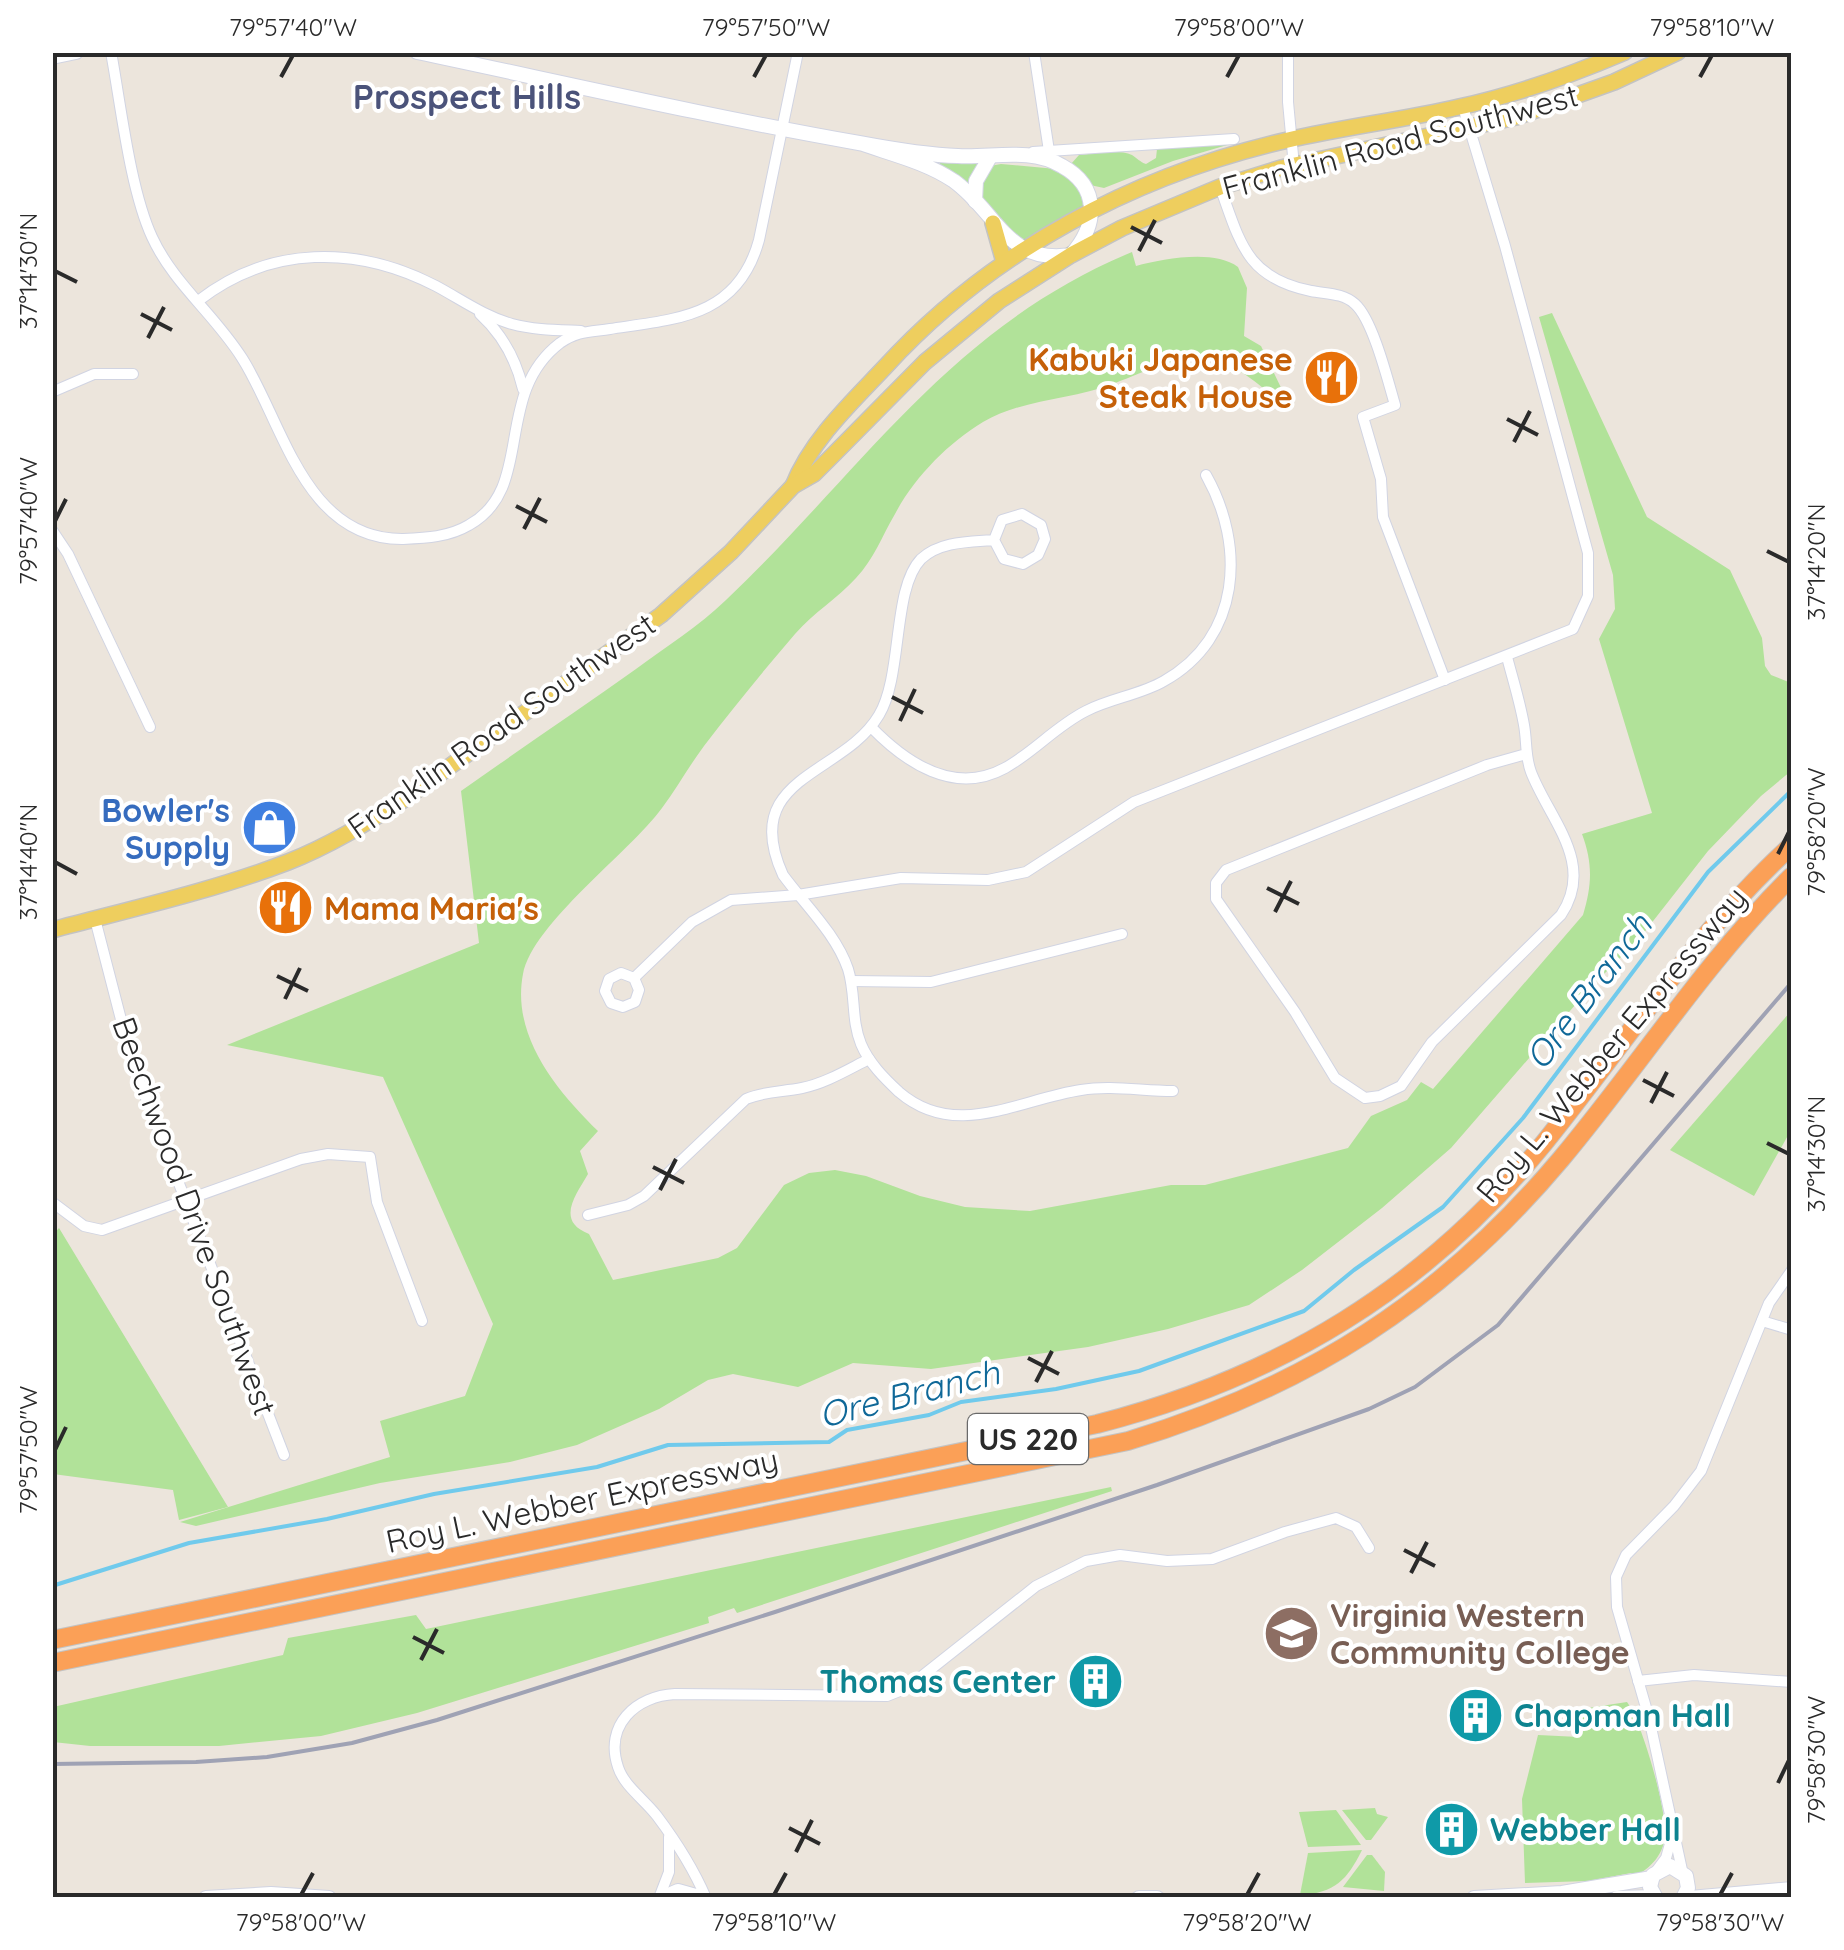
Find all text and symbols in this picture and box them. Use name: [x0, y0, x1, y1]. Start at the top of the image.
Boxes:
text: 79°57'40"W: [229, 11, 357, 42]
text: 79°57'50"W: [702, 11, 830, 42]
text: 79°58'00"W: [1174, 11, 1304, 42]
text: 79°58'10"W: [1650, 11, 1774, 42]
district label: Prospect Hills: [353, 74, 581, 118]
street label: Franklin Road Southwest: [1218, 74, 1582, 208]
text: 37°14'30"N: [12, 213, 43, 329]
place label: Kabuki Japanese Steak House: [1028, 339, 1293, 416]
restaurant icon: Kabuki Japanese Steak House: [1302, 347, 1362, 407]
text: 79°57'40"W: [12, 457, 43, 585]
text: 37°14'20"N: [1800, 503, 1831, 621]
street label: Franklin Road Southwest: [339, 603, 663, 847]
text: 79°58'20"W: [1800, 767, 1831, 897]
place label: Bowler's Supply: [101, 790, 230, 867]
shop icon: Bowler's Supply: [239, 798, 299, 858]
text: 37°14'40"N: [12, 804, 43, 920]
restaurant icon: Mama Maria's: [255, 878, 315, 938]
street label: Roy L. Webber Expressway: [1467, 878, 1755, 1210]
place label: Mama Maria's: [324, 888, 539, 928]
water label: Ore Branch: [1515, 903, 1662, 1078]
street label: Beechwood Drive Southwest: [104, 1011, 286, 1421]
text: 37°14'30"N: [1800, 1096, 1831, 1212]
water label: Ore Branch: [814, 1349, 1005, 1437]
text: 79°57'50"W: [12, 1386, 43, 1514]
road number: US 220: [968, 1414, 1088, 1464]
street label: Roy L. Webber Expressway: [382, 1439, 782, 1561]
place label: Virginia Western Community College: [1330, 1595, 1630, 1672]
school or university icon: Virginia Western Community College: [1261, 1603, 1321, 1663]
building icon: Thomas Center: [1065, 1651, 1125, 1711]
place label: Thomas Center: [820, 1661, 1056, 1701]
building icon: Chapman Hall: [1445, 1685, 1505, 1745]
place label: Chapman Hall: [1514, 1695, 1731, 1735]
text: 79°58'30"W: [1800, 1696, 1831, 1824]
building icon: Webber Hall: [1421, 1799, 1481, 1859]
place label: Webber Hall: [1490, 1809, 1681, 1849]
text: 79°58'00"W: [236, 1906, 366, 1937]
text: 79°58'10"W: [712, 1906, 836, 1937]
text: 79°58'20"W: [1182, 1906, 1312, 1937]
text: 79°58'30"W: [1656, 1906, 1784, 1937]

